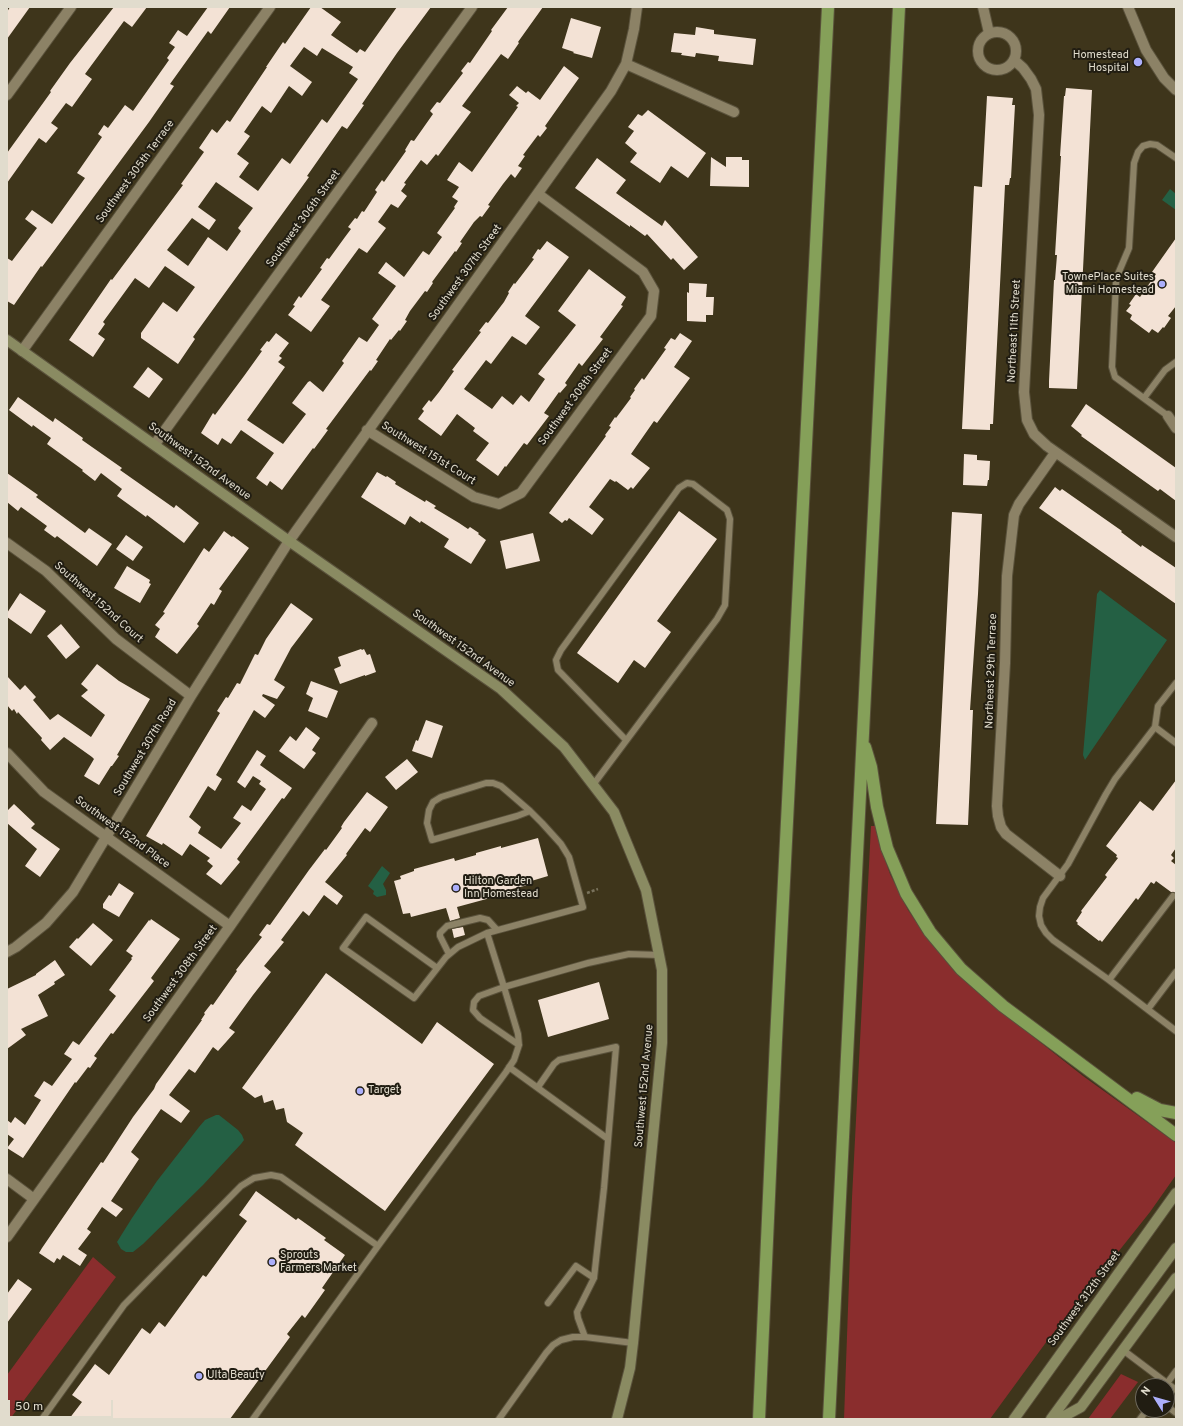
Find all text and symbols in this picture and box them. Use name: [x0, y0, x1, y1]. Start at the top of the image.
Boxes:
place label: Homestead Hospital: [1073, 49, 1129, 75]
marker: Homestead Hospital: [1132, 56, 1144, 68]
street label: Southwest 305th Terrace: [94, 118, 178, 226]
street label: Southwest 306th Street: [264, 168, 344, 270]
street label: Southwest 307th Street: [427, 222, 505, 324]
place label: TownePlace Suites Miami Homestead: [1062, 271, 1154, 297]
street label: Northeast 11th Street: [1006, 279, 1024, 383]
marker: TownePlace Suites Miami Homestead: [1157, 279, 1167, 289]
street label: Southwest 308th Street: [536, 346, 616, 448]
street label: Southwest 152nd Avenue: [145, 420, 253, 504]
street label: Southwest 151st Court: [378, 420, 478, 488]
street label: Southwest 152nd Court: [51, 560, 145, 646]
street label: Southwest 152nd Avenue: [409, 607, 517, 691]
street label: Northeast 29th Terrace: [983, 613, 1001, 729]
street label: Southwest 307th Road: [112, 697, 180, 799]
street label: Southwest 152nd Place: [72, 794, 172, 872]
place label: Hilton Garden Inn Homestead: [464, 875, 538, 901]
marker: Hilton Garden Inn Homestead: [451, 883, 461, 893]
street label: Southwest 308th Street: [141, 923, 221, 1025]
street label: Southwest 152nd Avenue: [633, 1024, 657, 1148]
place label: Target: [368, 1084, 400, 1098]
marker: Target: [355, 1086, 365, 1096]
place label: Sprouts Farmers Market: [280, 1249, 357, 1275]
street label: Southwest 312th Street: [1046, 1249, 1124, 1349]
marker: Sprouts Farmers Market: [267, 1257, 277, 1267]
place label: Ulta Beauty: [207, 1369, 265, 1383]
marker: Ulta Beauty: [194, 1371, 204, 1381]
north arrow: [1135, 1378, 1175, 1418]
text: N: [1138, 1384, 1154, 1399]
scale bar: [10, 1392, 115, 1418]
text: 50 m: [15, 1399, 43, 1415]

